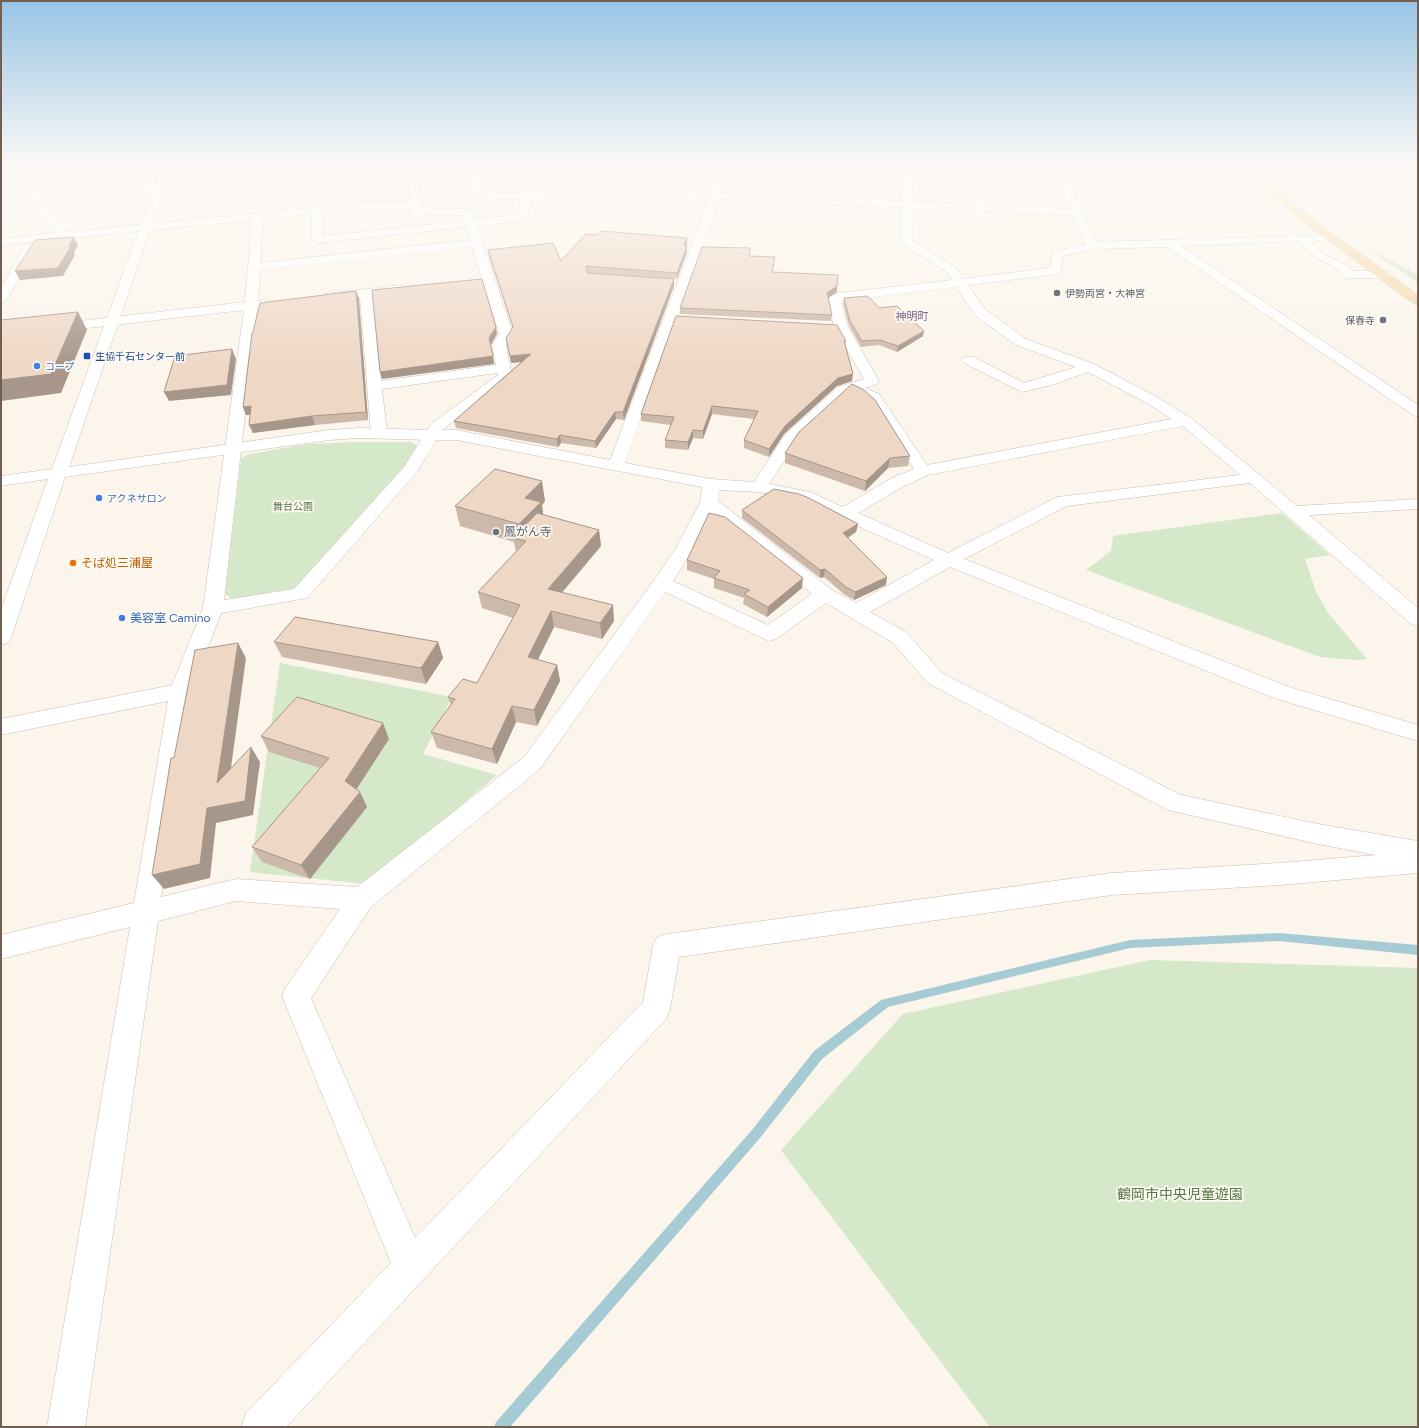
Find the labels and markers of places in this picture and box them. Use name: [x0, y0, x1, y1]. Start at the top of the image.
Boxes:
place label: 伊勢両宮・大神宮: [1065, 287, 1145, 300]
marker: 伊勢両宮・大神宮: [1052, 288, 1062, 298]
place label: 保春寺: [1345, 314, 1375, 327]
marker: 保春寺: [1378, 315, 1388, 325]
place label: 生協千石センター前: [95, 350, 185, 363]
marker: 生協千石センター前: [82, 351, 92, 361]
place label: コープ: [45, 360, 74, 373]
marker: コープ: [32, 361, 42, 371]
place label: アクネサロン: [107, 492, 167, 505]
marker: アクネサロン: [94, 493, 104, 503]
place label: 鳳がん寺: [504, 525, 552, 539]
marker: 鳳がん寺: [491, 527, 501, 537]
place label: そば処三浦屋: [81, 556, 153, 570]
marker: そば処三浦屋: [68, 558, 78, 568]
place label: 美容室 Camino: [130, 611, 210, 625]
marker: 美容室 Camino: [117, 613, 127, 623]

